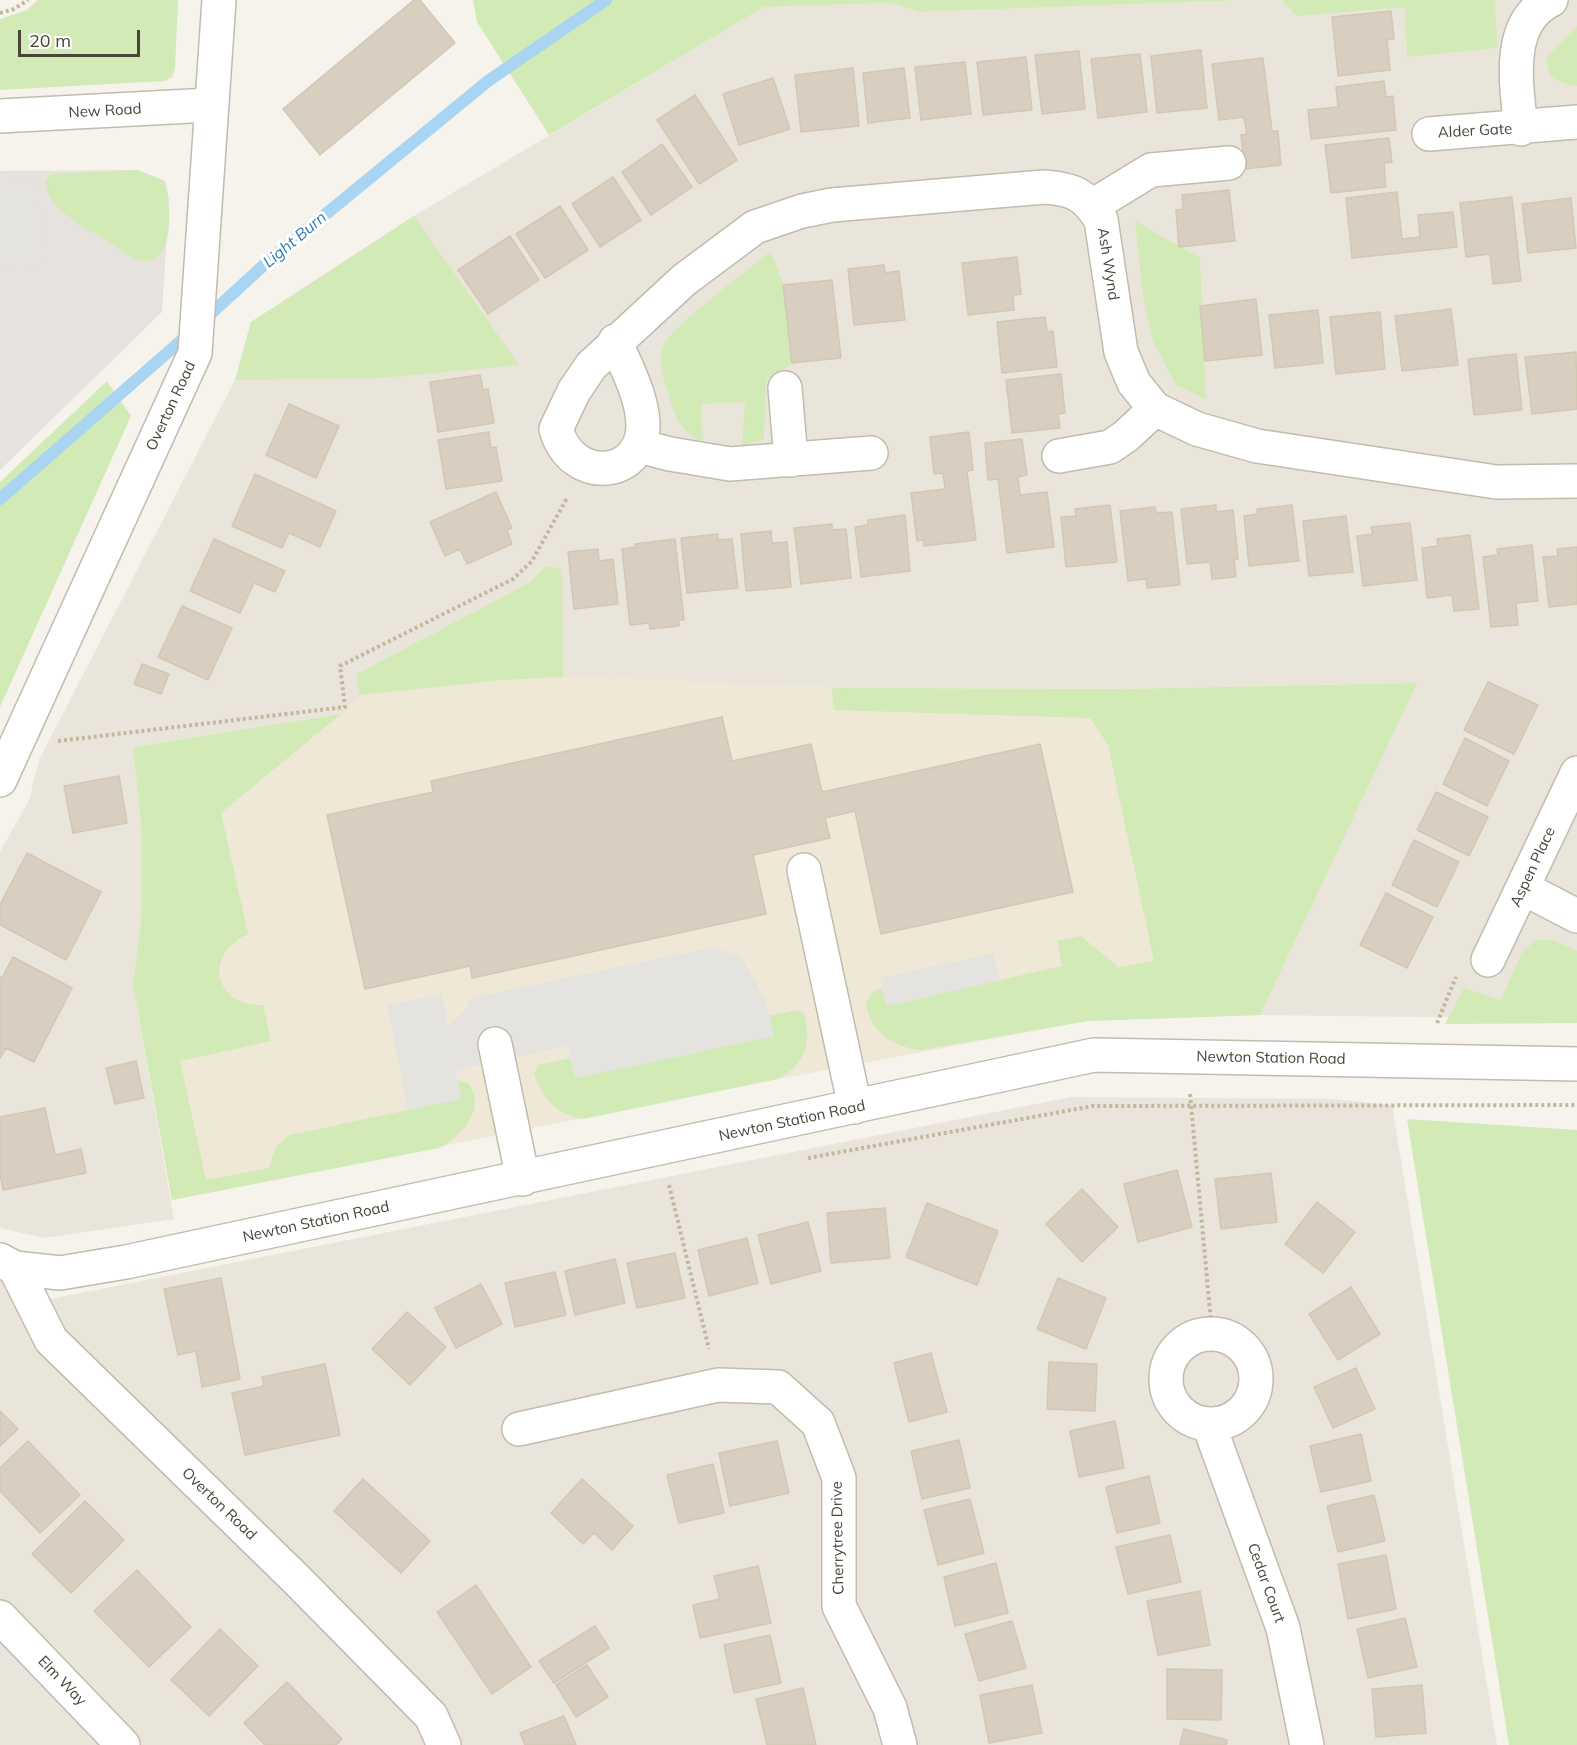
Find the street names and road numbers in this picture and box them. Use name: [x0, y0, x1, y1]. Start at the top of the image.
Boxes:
street label: New Road: [68, 100, 142, 122]
street label: Alder Gate: [1437, 120, 1513, 142]
street label: Ash Wynd: [1093, 226, 1123, 302]
street label: Overton Road: [142, 358, 200, 454]
street label: Aspen Place: [1507, 824, 1559, 910]
street label: Newton Station Road: [1196, 1048, 1346, 1068]
street label: Newton Station Road: [717, 1097, 867, 1145]
street label: Newton Station Road: [241, 1198, 391, 1246]
street label: Overton Road: [178, 1464, 260, 1544]
street label: Cherrytree Drive: [828, 1481, 848, 1595]
street label: Cedar Court: [1243, 1541, 1289, 1625]
street label: Elm Way: [34, 1652, 90, 1710]

